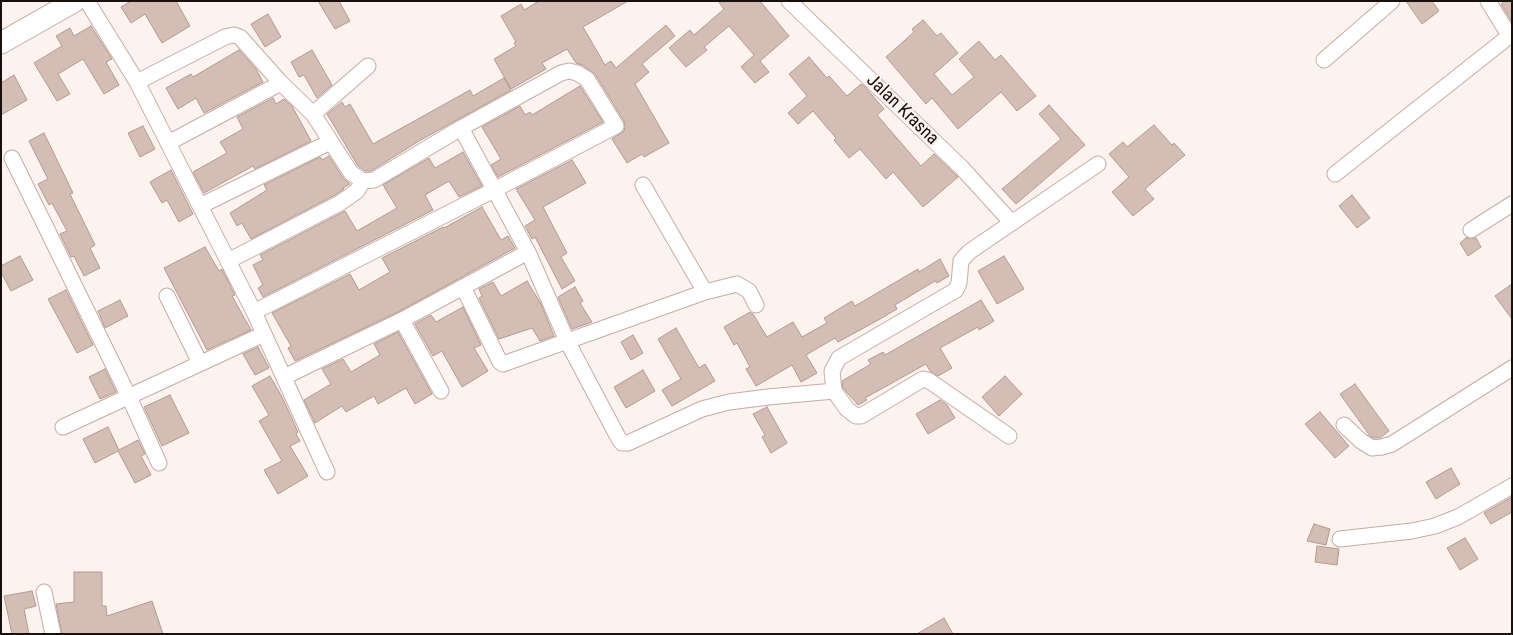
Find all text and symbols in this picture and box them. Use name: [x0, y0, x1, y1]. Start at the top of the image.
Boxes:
street label: Jalan Krasna: [861, 70, 943, 150]

